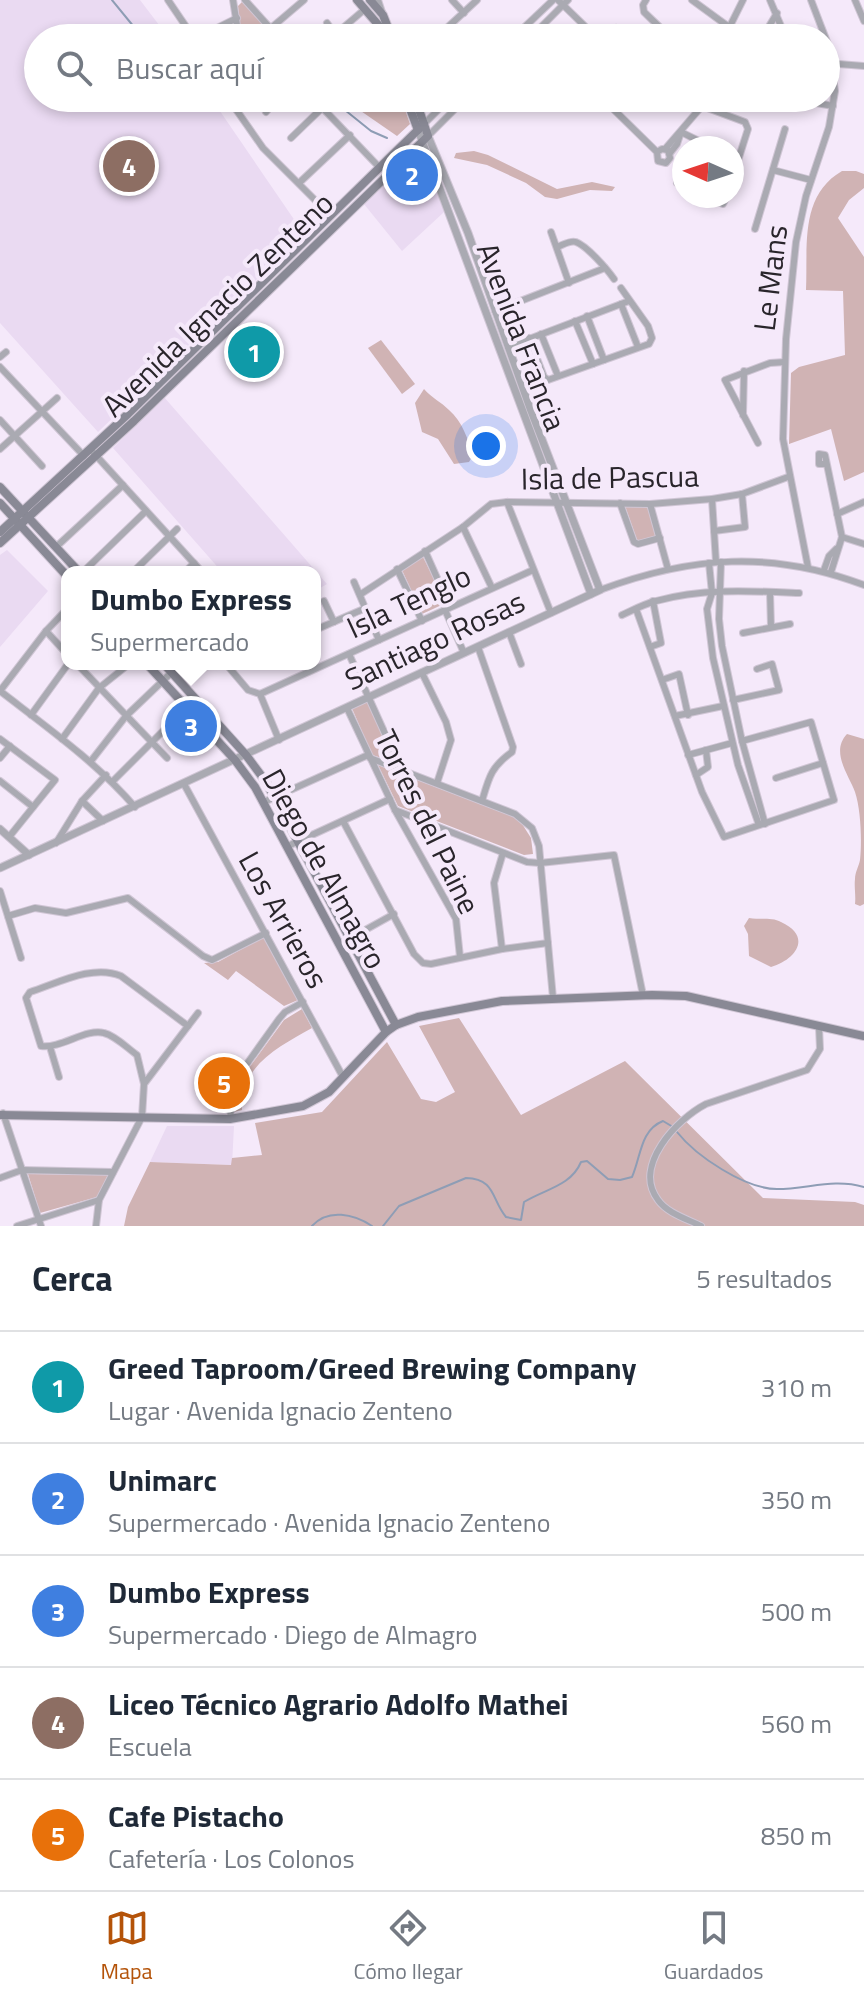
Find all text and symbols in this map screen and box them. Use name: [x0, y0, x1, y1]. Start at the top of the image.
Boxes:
search box: [24, 24, 840, 112]
text: Buscar aquí: [116, 45, 263, 91]
icon: search: [52, 46, 96, 90]
pin: 4: [103, 136, 155, 196]
north arrow: [672, 136, 744, 208]
pin: 2: [386, 145, 438, 205]
street label: Avenida Ignacio Zenteno: [91, 181, 344, 428]
street label: Le Mans: [741, 222, 799, 333]
street label: Avenida Francia: [465, 236, 579, 437]
pin: 1: [228, 322, 280, 382]
your location: [466, 426, 506, 466]
street label: Isla de Pascua: [521, 452, 699, 502]
street label: Isla Tenglo: [339, 552, 478, 650]
popup: [61, 566, 321, 670]
text: Dumbo Express: [90, 576, 292, 622]
street label: Santiago Rosas: [337, 578, 532, 702]
text: Supermercado: [90, 622, 249, 661]
pin: 3: [165, 696, 217, 756]
street label: Torres del Paine: [363, 722, 492, 922]
street label: Diego de Almagro: [251, 760, 399, 977]
street label: Los Arrieros: [227, 842, 341, 997]
pin: 5: [198, 1053, 250, 1113]
text: Cerca: [32, 1252, 113, 1304]
text: 5 resultados: [696, 1259, 832, 1298]
text: Greed Taproom/Greed Brewing Company: [108, 1345, 636, 1391]
text: 1: [51, 1368, 65, 1407]
text: 310 m: [761, 1368, 832, 1407]
text: Lugar · Avenida Ignacio Zenteno: [108, 1391, 453, 1430]
text: Unimarc: [108, 1457, 217, 1503]
text: 2: [51, 1480, 65, 1519]
text: 350 m: [761, 1480, 832, 1519]
text: Supermercado · Avenida Ignacio Zenteno: [108, 1503, 550, 1542]
text: Dumbo Express: [108, 1569, 310, 1615]
text: 3: [51, 1592, 65, 1631]
text: 500 m: [761, 1592, 832, 1631]
text: Supermercado · Diego de Almagro: [108, 1615, 477, 1654]
text: Liceo Técnico Agrario Adolfo Mathei: [108, 1681, 569, 1727]
text: 4: [51, 1704, 65, 1743]
text: 560 m: [761, 1704, 832, 1743]
text: Escuela: [108, 1727, 192, 1766]
text: Cafe Pistacho: [108, 1793, 284, 1839]
text: 5: [51, 1816, 65, 1855]
text: 850 m: [761, 1816, 832, 1855]
text: Cafetería · Los Colonos: [108, 1839, 355, 1878]
tab: Mapa: [100, 1906, 153, 1988]
tab: Cómo llegar: [353, 1906, 463, 1988]
tab: Guardados: [664, 1906, 764, 1988]

